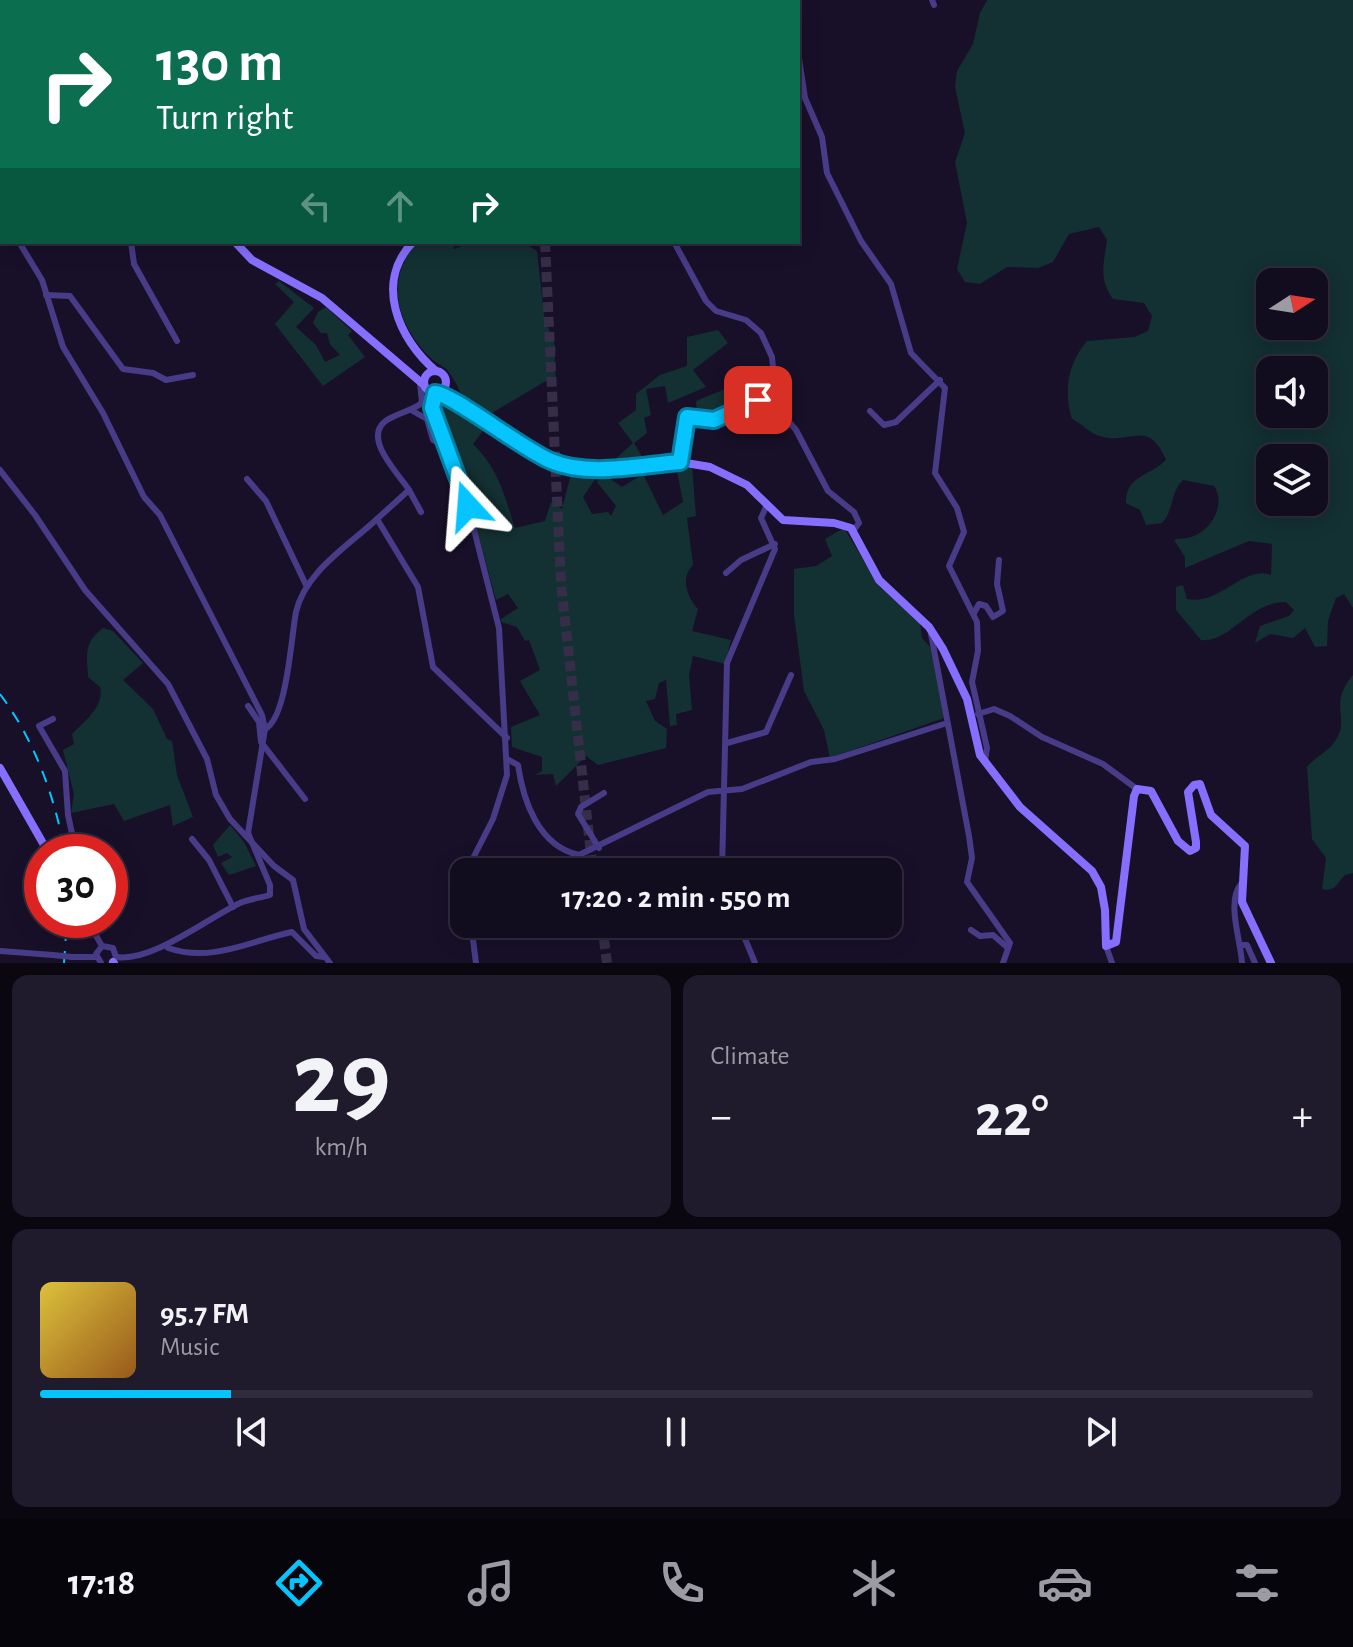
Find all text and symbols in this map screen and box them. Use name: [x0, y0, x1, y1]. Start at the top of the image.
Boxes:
icon: right: [24, 32, 128, 136]
text: 130 m: [156, 35, 283, 91]
text: Turn right: [156, 100, 293, 136]
icon: left: [294, 184, 338, 228]
icon: ahead: [378, 184, 422, 228]
icon: right: [462, 184, 506, 228]
north arrow: [1256, 268, 1328, 340]
map controls: [1256, 268, 1328, 516]
button: sound: [1256, 356, 1328, 428]
pin: [724, 366, 792, 434]
icon: arrive: [736, 378, 780, 422]
button: layers: [1256, 444, 1328, 516]
position arrow: [426, 464, 510, 548]
speed limit sign: 30: [24, 834, 128, 938]
text: 17:20 · 2 min · 550 m: [561, 883, 791, 913]
text: 29: [292, 1028, 391, 1132]
text: Climate: [711, 1043, 789, 1069]
text: 22°: [975, 1087, 1049, 1147]
text: −: [711, 1095, 732, 1139]
text: +: [1292, 1095, 1313, 1139]
text: km/h: [314, 1134, 368, 1160]
text: 95.7 FM: [160, 1299, 249, 1329]
text: Music: [160, 1334, 219, 1360]
icon: previous: [230, 1410, 274, 1454]
icon: pause: [654, 1410, 698, 1454]
icon: next: [1079, 1410, 1123, 1454]
icon: directions: [271, 1555, 327, 1611]
icon: music: [463, 1555, 519, 1611]
icon: phone: [654, 1555, 710, 1611]
icon: climate: [846, 1555, 902, 1611]
icon: car: [1037, 1555, 1093, 1611]
icon: filters: [1229, 1555, 1285, 1611]
text: 17:18: [68, 1565, 135, 1601]

